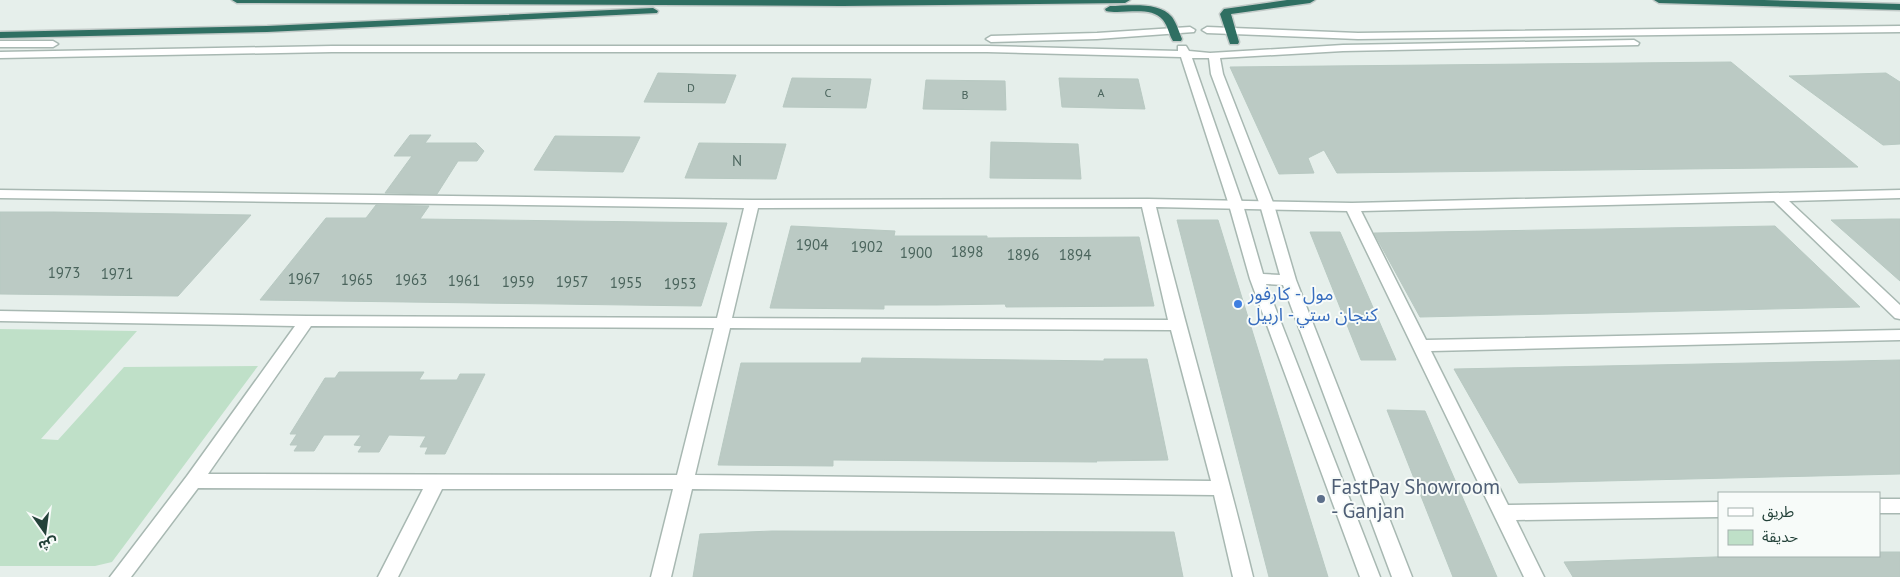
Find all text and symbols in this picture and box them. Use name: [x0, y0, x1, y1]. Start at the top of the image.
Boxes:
house number: D: [687, 80, 695, 95]
house number: C: [825, 85, 832, 100]
house number: A: [1097, 85, 1105, 100]
house number: B: [961, 87, 969, 102]
house number: N: [732, 151, 742, 170]
house number: 1904: [796, 235, 828, 254]
house number: 1902: [851, 237, 883, 256]
house number: 1898: [951, 242, 983, 261]
house number: 1900: [900, 243, 932, 262]
house number: 1896: [1007, 245, 1039, 264]
house number: 1894: [1059, 245, 1091, 264]
house number: 1973: [48, 263, 80, 282]
house number: 1971: [101, 264, 133, 283]
house number: 1967: [288, 269, 320, 288]
house number: 1965: [341, 270, 373, 289]
house number: 1963: [395, 270, 427, 289]
house number: 1961: [448, 271, 480, 290]
house number: 1959: [502, 272, 534, 291]
house number: 1957: [556, 272, 588, 291]
house number: 1955: [610, 273, 642, 292]
house number: 1953: [664, 274, 696, 293]
place label: مول - كارفور كنجان ستي - اربيل: [1247, 282, 1378, 328]
marker: مول - كارفور كنجان ستي - اربيل: [1232, 298, 1244, 310]
place label: FastPay Showroom - Ganjan: [1331, 473, 1500, 524]
legend: [1718, 492, 1880, 557]
marker: FastPay Showroom - Ganjan: [1315, 493, 1327, 505]
text: طريق: [1762, 502, 1794, 522]
north arrow: [20, 507, 70, 557]
text: حديقة: [1762, 527, 1798, 546]
text: ش: [37, 534, 60, 556]

